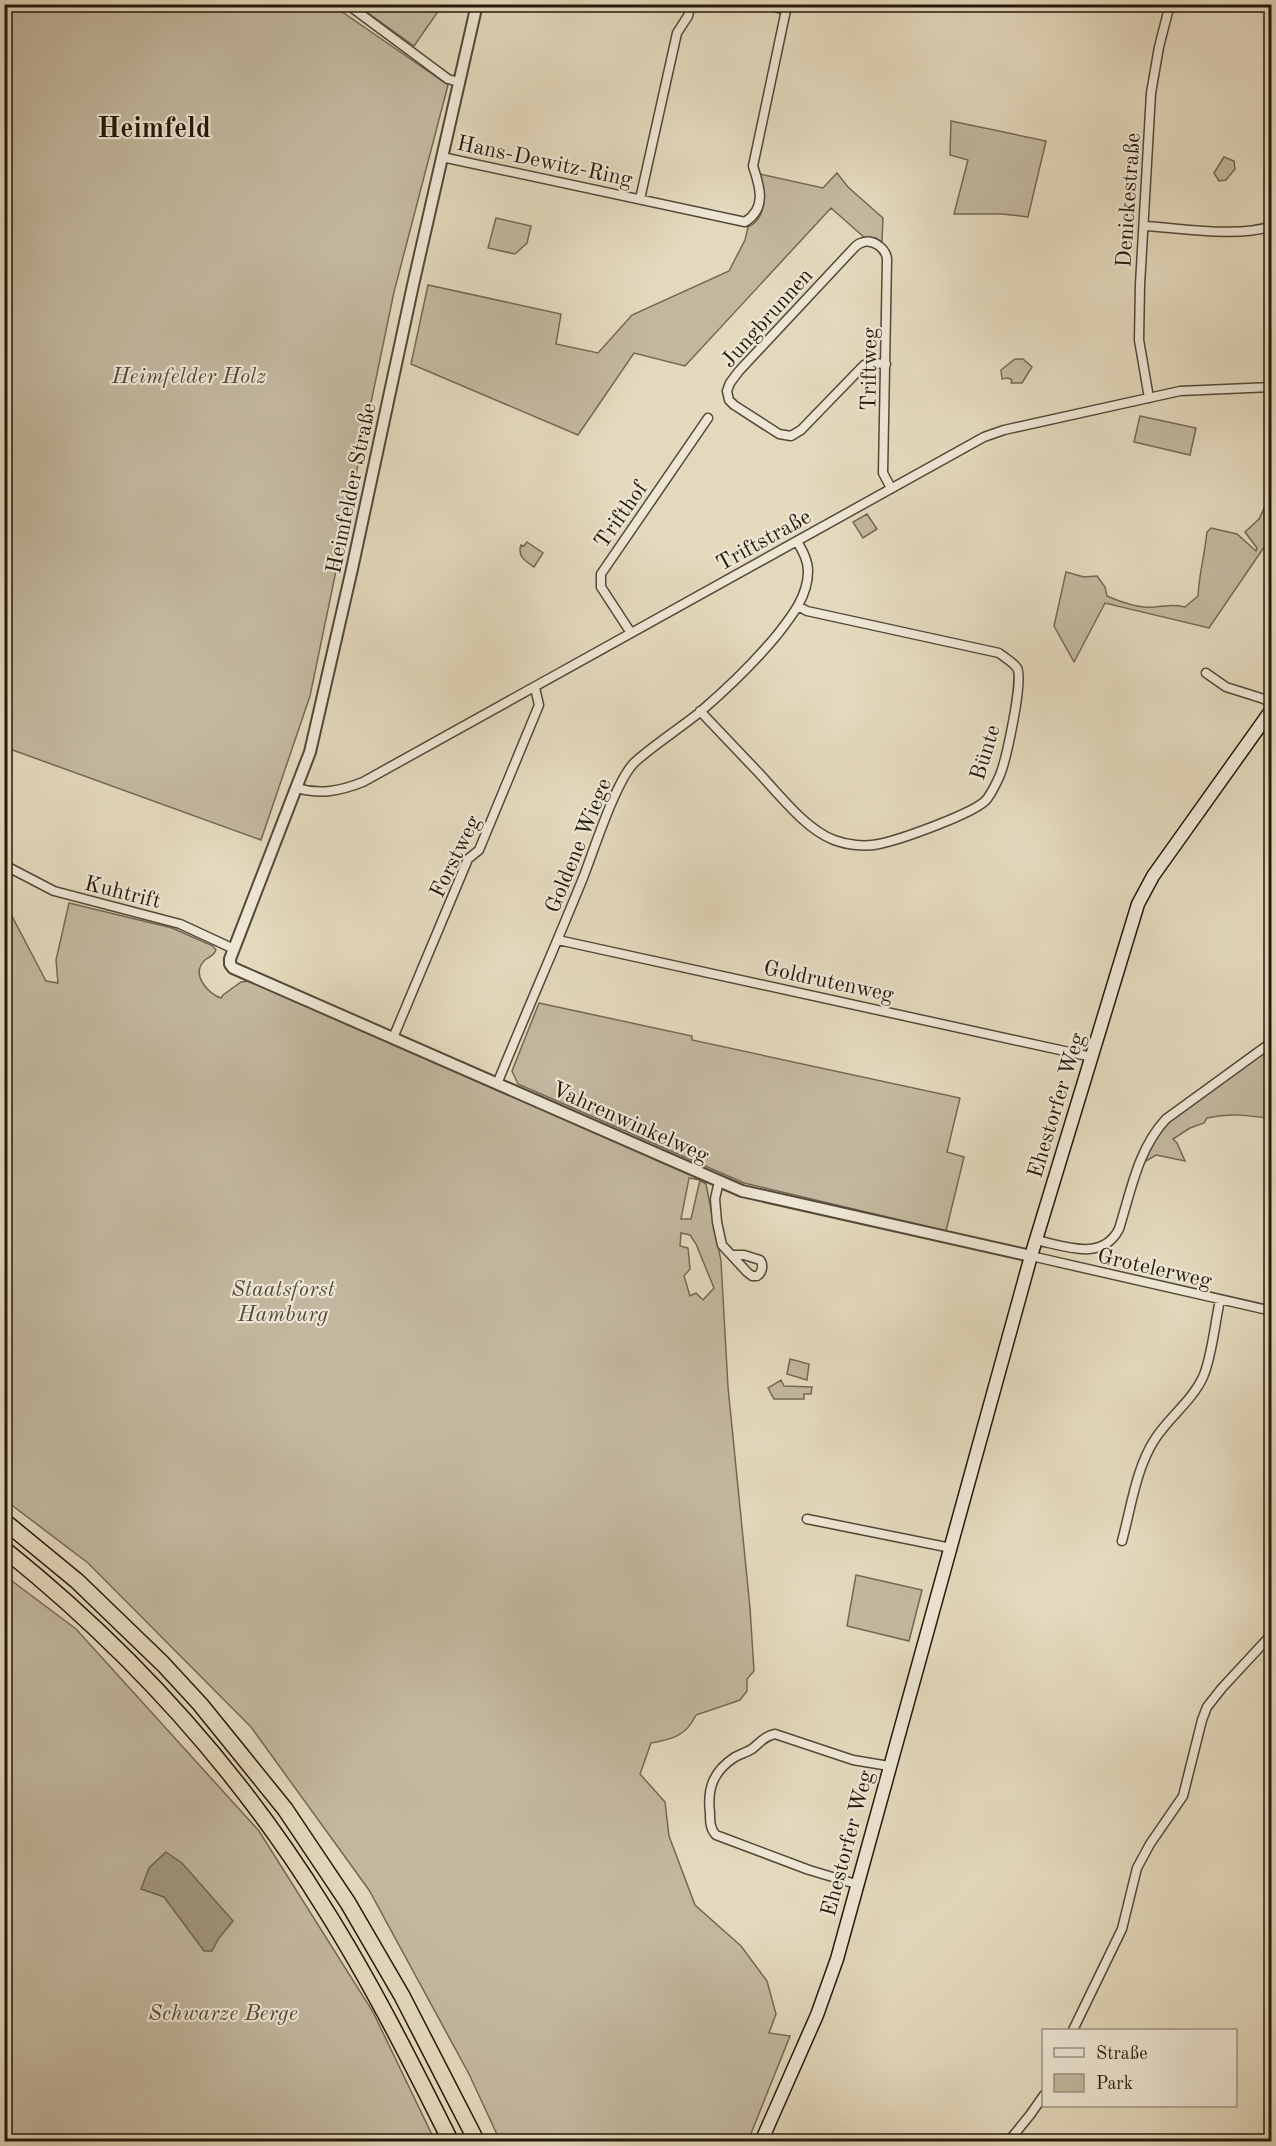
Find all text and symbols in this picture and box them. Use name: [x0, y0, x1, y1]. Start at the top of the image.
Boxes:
district label: Heimfeld: [97, 116, 211, 144]
street label: Denickestraße: [1113, 132, 1145, 268]
street label: Hans-Dewitz-Ring: [455, 133, 635, 191]
street label: Jungbrunnen: [717, 264, 818, 372]
street label: Triftweg: [858, 327, 882, 411]
park label: Heimfelder Holz: [111, 366, 266, 388]
street label: Heimfelder Straße: [323, 401, 381, 576]
street label: Trifthof: [591, 477, 653, 552]
street label: Triftstraße: [713, 506, 815, 576]
street label: Bünte: [967, 722, 1005, 783]
street label: Goldene Wiege: [542, 775, 616, 916]
street label: Forstweg: [427, 812, 485, 901]
street label: Kuhtrift: [82, 873, 163, 913]
street label: Goldrutenweg: [761, 957, 896, 1007]
street label: Ehestorfer Weg: [1024, 1030, 1089, 1181]
street label: Vahrenwinkelweg: [548, 1078, 712, 1167]
street label: Grotelerweg: [1095, 1245, 1214, 1293]
park label: Staatsforst Hamburg: [231, 1279, 336, 1326]
street label: Ehestorfer Weg: [818, 1768, 878, 1919]
park label: Schwarze Berge: [148, 2003, 298, 2025]
legend: [1042, 2029, 1237, 2107]
text: Straße: [1096, 2045, 1147, 2063]
text: Park: [1096, 2075, 1133, 2093]

